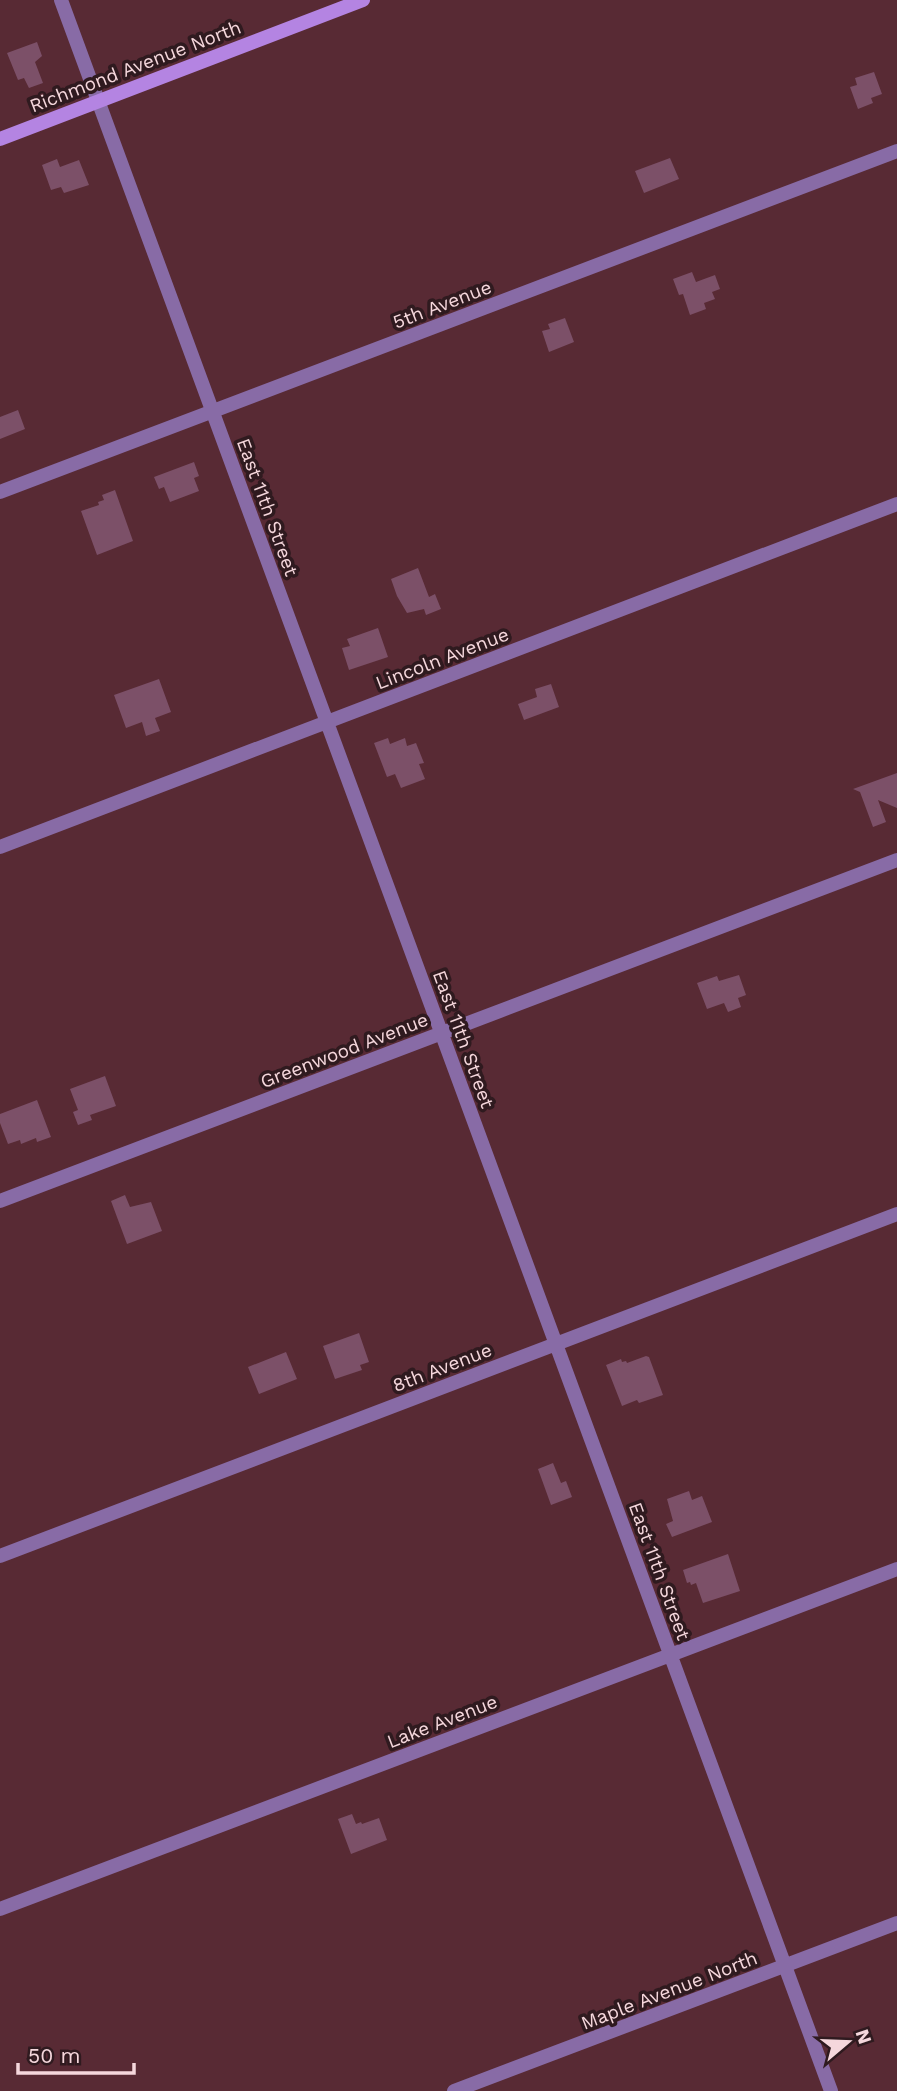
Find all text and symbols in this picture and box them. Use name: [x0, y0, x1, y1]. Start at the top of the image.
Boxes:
street label: Richmond Avenue North: [26, 15, 244, 117]
street label: 5th Avenue: [390, 275, 495, 334]
street label: East 11th Street: [232, 435, 303, 579]
street label: Lincoln Avenue: [372, 623, 512, 694]
street label: East 11th Street: [428, 967, 499, 1111]
street label: Greenwood Avenue: [257, 1008, 431, 1093]
street label: 8th Avenue: [389, 1338, 495, 1397]
street label: East 11th Street: [624, 1499, 695, 1643]
street label: Lake Avenue: [384, 1690, 501, 1753]
street label: Maple Avenue North: [578, 1946, 761, 2035]
north arrow: [813, 2007, 883, 2077]
text: N: [850, 2026, 877, 2047]
scale bar: [18, 2032, 133, 2076]
text: 50 m: [28, 2043, 80, 2068]

